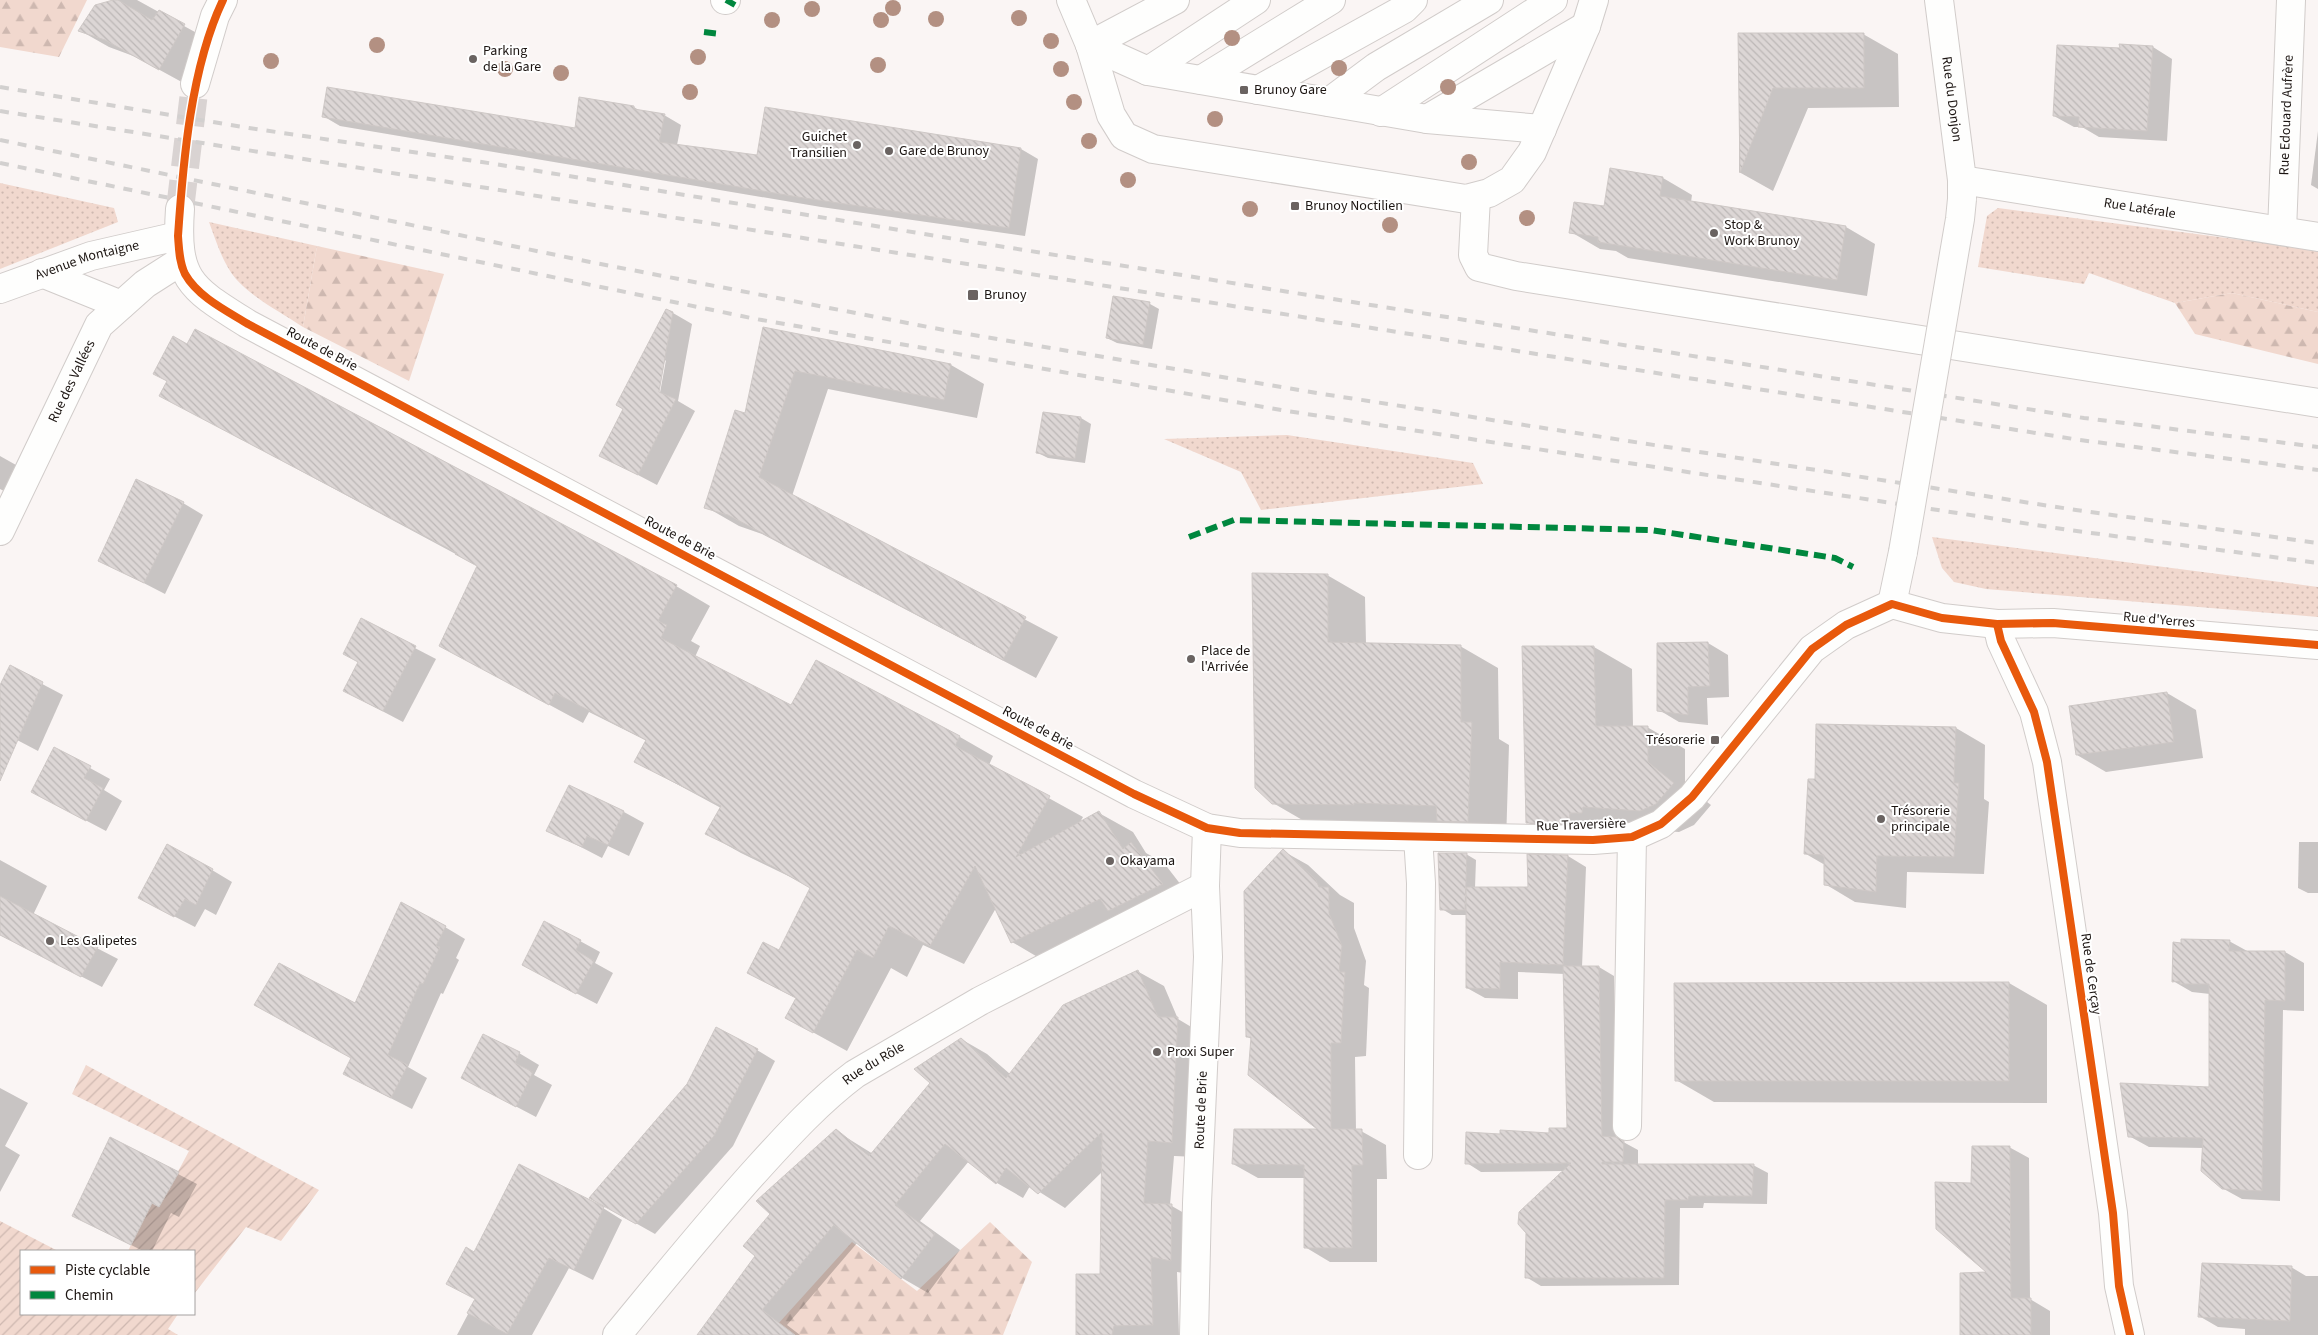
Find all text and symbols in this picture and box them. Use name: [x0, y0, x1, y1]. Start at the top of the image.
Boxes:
place label: Parking de la Gare: [483, 41, 541, 77]
marker: Parking de la Gare: [467, 53, 479, 65]
street label: Rue Edouard Aufrère: [2274, 54, 2299, 176]
street label: Rue du Donjon: [1936, 55, 1967, 143]
place label: Brunoy Gare: [1254, 80, 1327, 100]
marker: Brunoy Gare: [1238, 84, 1250, 96]
place label: Guichet Transilien: [790, 127, 847, 163]
marker: Guichet Transilien: [851, 139, 863, 151]
place label: Gare de Brunoy: [899, 141, 990, 161]
marker: Gare de Brunoy: [883, 145, 895, 157]
street label: Rue Latérale: [2102, 193, 2177, 224]
place label: Brunoy Noctilien: [1305, 196, 1403, 216]
marker: Brunoy Noctilien: [1289, 200, 1301, 212]
place label: Stop & Work Brunoy: [1724, 215, 1800, 251]
marker: Stop & Work Brunoy: [1708, 227, 1720, 239]
street label: Avenue Montaigne: [32, 235, 141, 285]
place label: Brunoy: [984, 285, 1027, 305]
marker: Brunoy: [966, 288, 980, 302]
street label: Route de Brie: [283, 322, 361, 376]
street label: Rue des Vallées: [43, 337, 100, 426]
street label: Route de Brie: [641, 511, 719, 565]
street label: Rue d'Yerres: [2122, 607, 2196, 633]
place label: Place de l'Arrivée: [1201, 641, 1250, 677]
marker: Place de l'Arrivée: [1185, 653, 1197, 665]
street label: Route de Brie: [999, 701, 1077, 755]
place label: Trésorerie: [1646, 730, 1705, 750]
marker: Trésorerie: [1709, 734, 1721, 746]
place label: Trésorerie principale: [1891, 801, 1950, 837]
street label: Rue Traversière: [1536, 813, 1626, 837]
marker: Trésorerie principale: [1875, 813, 1887, 825]
place label: Okayama: [1120, 851, 1175, 871]
marker: Okayama: [1104, 855, 1116, 867]
place label: Les Galipetes: [60, 931, 137, 951]
street label: Rue de Cerçay: [2075, 932, 2107, 1017]
marker: Les Galipetes: [44, 935, 56, 947]
street label: Rue du Rôle: [838, 1037, 908, 1090]
place label: Proxi Super: [1167, 1042, 1234, 1062]
marker: Proxi Super: [1151, 1046, 1163, 1058]
street label: Route de Brie: [1189, 1070, 1213, 1150]
legend: [20, 1250, 195, 1315]
text: Piste cyclable: [65, 1260, 150, 1281]
text: Chemin: [65, 1285, 114, 1306]

